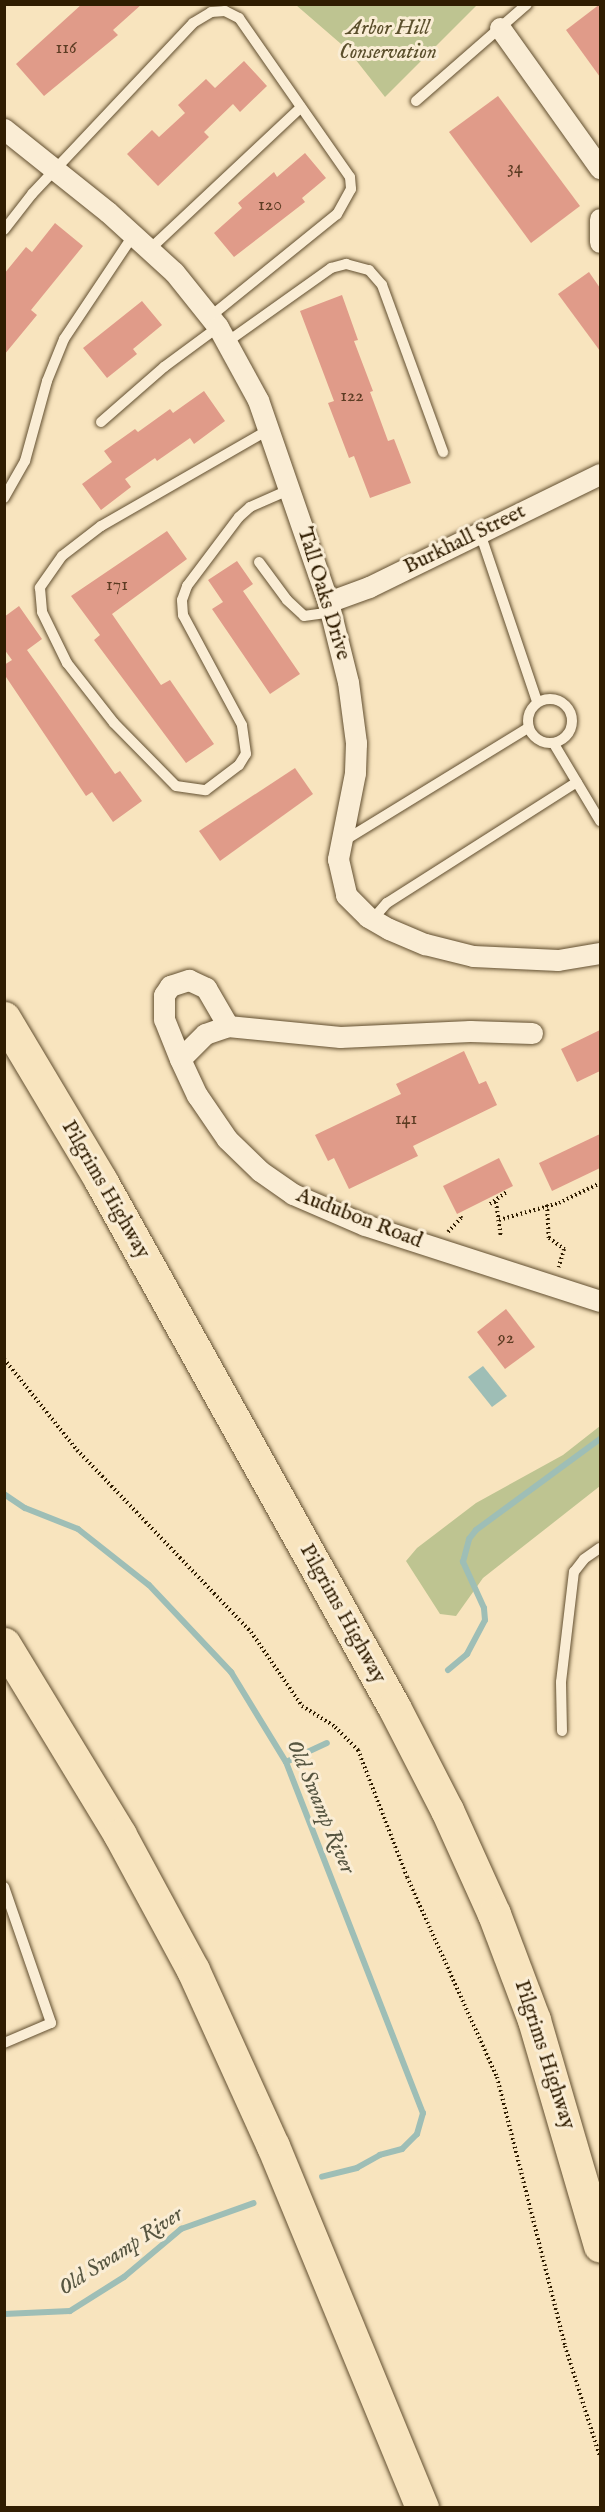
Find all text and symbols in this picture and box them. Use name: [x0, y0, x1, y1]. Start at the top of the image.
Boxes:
park label: Arbor Hill Conservation: [339, 16, 437, 66]
house number: 116: [55, 38, 77, 60]
house number: 34: [507, 158, 523, 180]
house number: 120: [258, 195, 282, 217]
house number: 122: [340, 386, 364, 408]
street label: Burkhall Street: [400, 500, 530, 580]
street label: Tall Oaks Drive: [291, 525, 355, 663]
house number: 171: [106, 575, 128, 597]
house number: 141: [395, 1109, 417, 1131]
street label: Pilgrims Highway: [55, 1116, 155, 1264]
street label: Audubon Road: [292, 1183, 426, 1255]
house number: 92: [498, 1328, 514, 1350]
street label: Pilgrims Highway: [293, 1540, 391, 1688]
water label: Old Swamp River: [280, 1736, 360, 1878]
street label: Pilgrims Highway: [508, 1977, 580, 2133]
water label: Old Swamp River: [54, 2202, 188, 2302]

